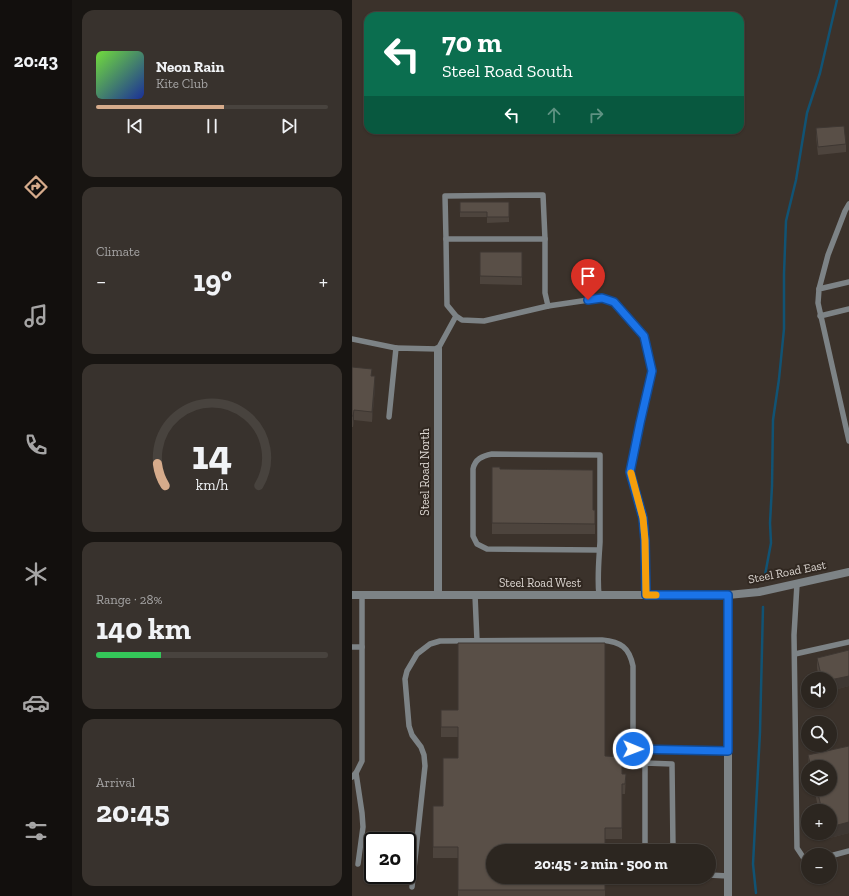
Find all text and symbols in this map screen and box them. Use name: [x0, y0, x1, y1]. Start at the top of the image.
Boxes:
text: 70 m: [442, 26, 502, 59]
icon: left: [376, 28, 428, 80]
text: 20:43: [14, 50, 58, 72]
text: Neon Rain: [156, 58, 224, 76]
text: Steel Road South: [442, 60, 573, 82]
text: Kite Club: [156, 76, 208, 91]
icon: left: [501, 104, 523, 126]
icon: ahead: [543, 104, 565, 126]
icon: right: [585, 104, 607, 126]
icon: previous: [124, 115, 146, 137]
icon: pause: [201, 115, 223, 137]
icon: next: [278, 115, 300, 137]
icon: directions: [22, 173, 50, 201]
text: Climate: [96, 244, 140, 259]
pin: [571, 259, 605, 300]
text: 19°: [193, 263, 232, 299]
icon: arrive: [577, 265, 599, 287]
text: −: [96, 268, 106, 295]
text: +: [319, 268, 328, 295]
icon: music: [22, 302, 50, 330]
street label: Steel Road North: [418, 428, 432, 516]
text: 14: [192, 430, 232, 480]
icon: phone: [22, 431, 50, 459]
text: km/h: [196, 477, 228, 494]
street label: Steel Road East: [747, 557, 828, 586]
icon: climate: [22, 560, 50, 588]
street label: Steel Road West: [499, 576, 582, 590]
text: Range · 28%: [96, 592, 162, 607]
text: 140 km: [96, 611, 191, 647]
map controls: [801, 672, 837, 884]
button: sound: [801, 672, 837, 708]
icon: car: [22, 689, 50, 717]
button: search: [801, 716, 837, 752]
position arrow: [612, 728, 654, 770]
button: layers: [801, 760, 837, 796]
text: Arrival: [96, 775, 135, 790]
text: 20:45: [96, 794, 170, 830]
button: +: [801, 804, 837, 840]
icon: filters: [22, 817, 50, 845]
speed limit sign: 20: [364, 832, 416, 884]
button: −: [801, 848, 837, 884]
text: 20:45 · 2 min · 500 m: [534, 855, 668, 873]

